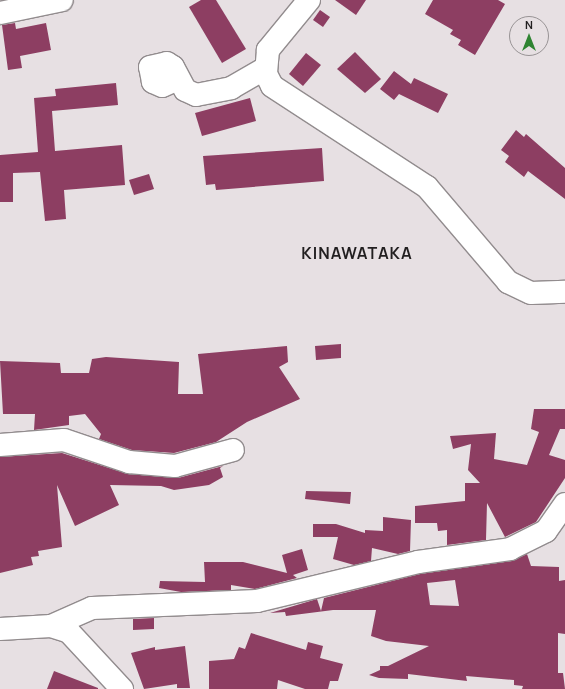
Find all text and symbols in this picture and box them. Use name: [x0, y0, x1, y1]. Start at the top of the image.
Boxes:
north arrow: [509, 16, 549, 56]
text: N: [525, 17, 533, 32]
district label: KINAWATAKA: [301, 243, 413, 263]

